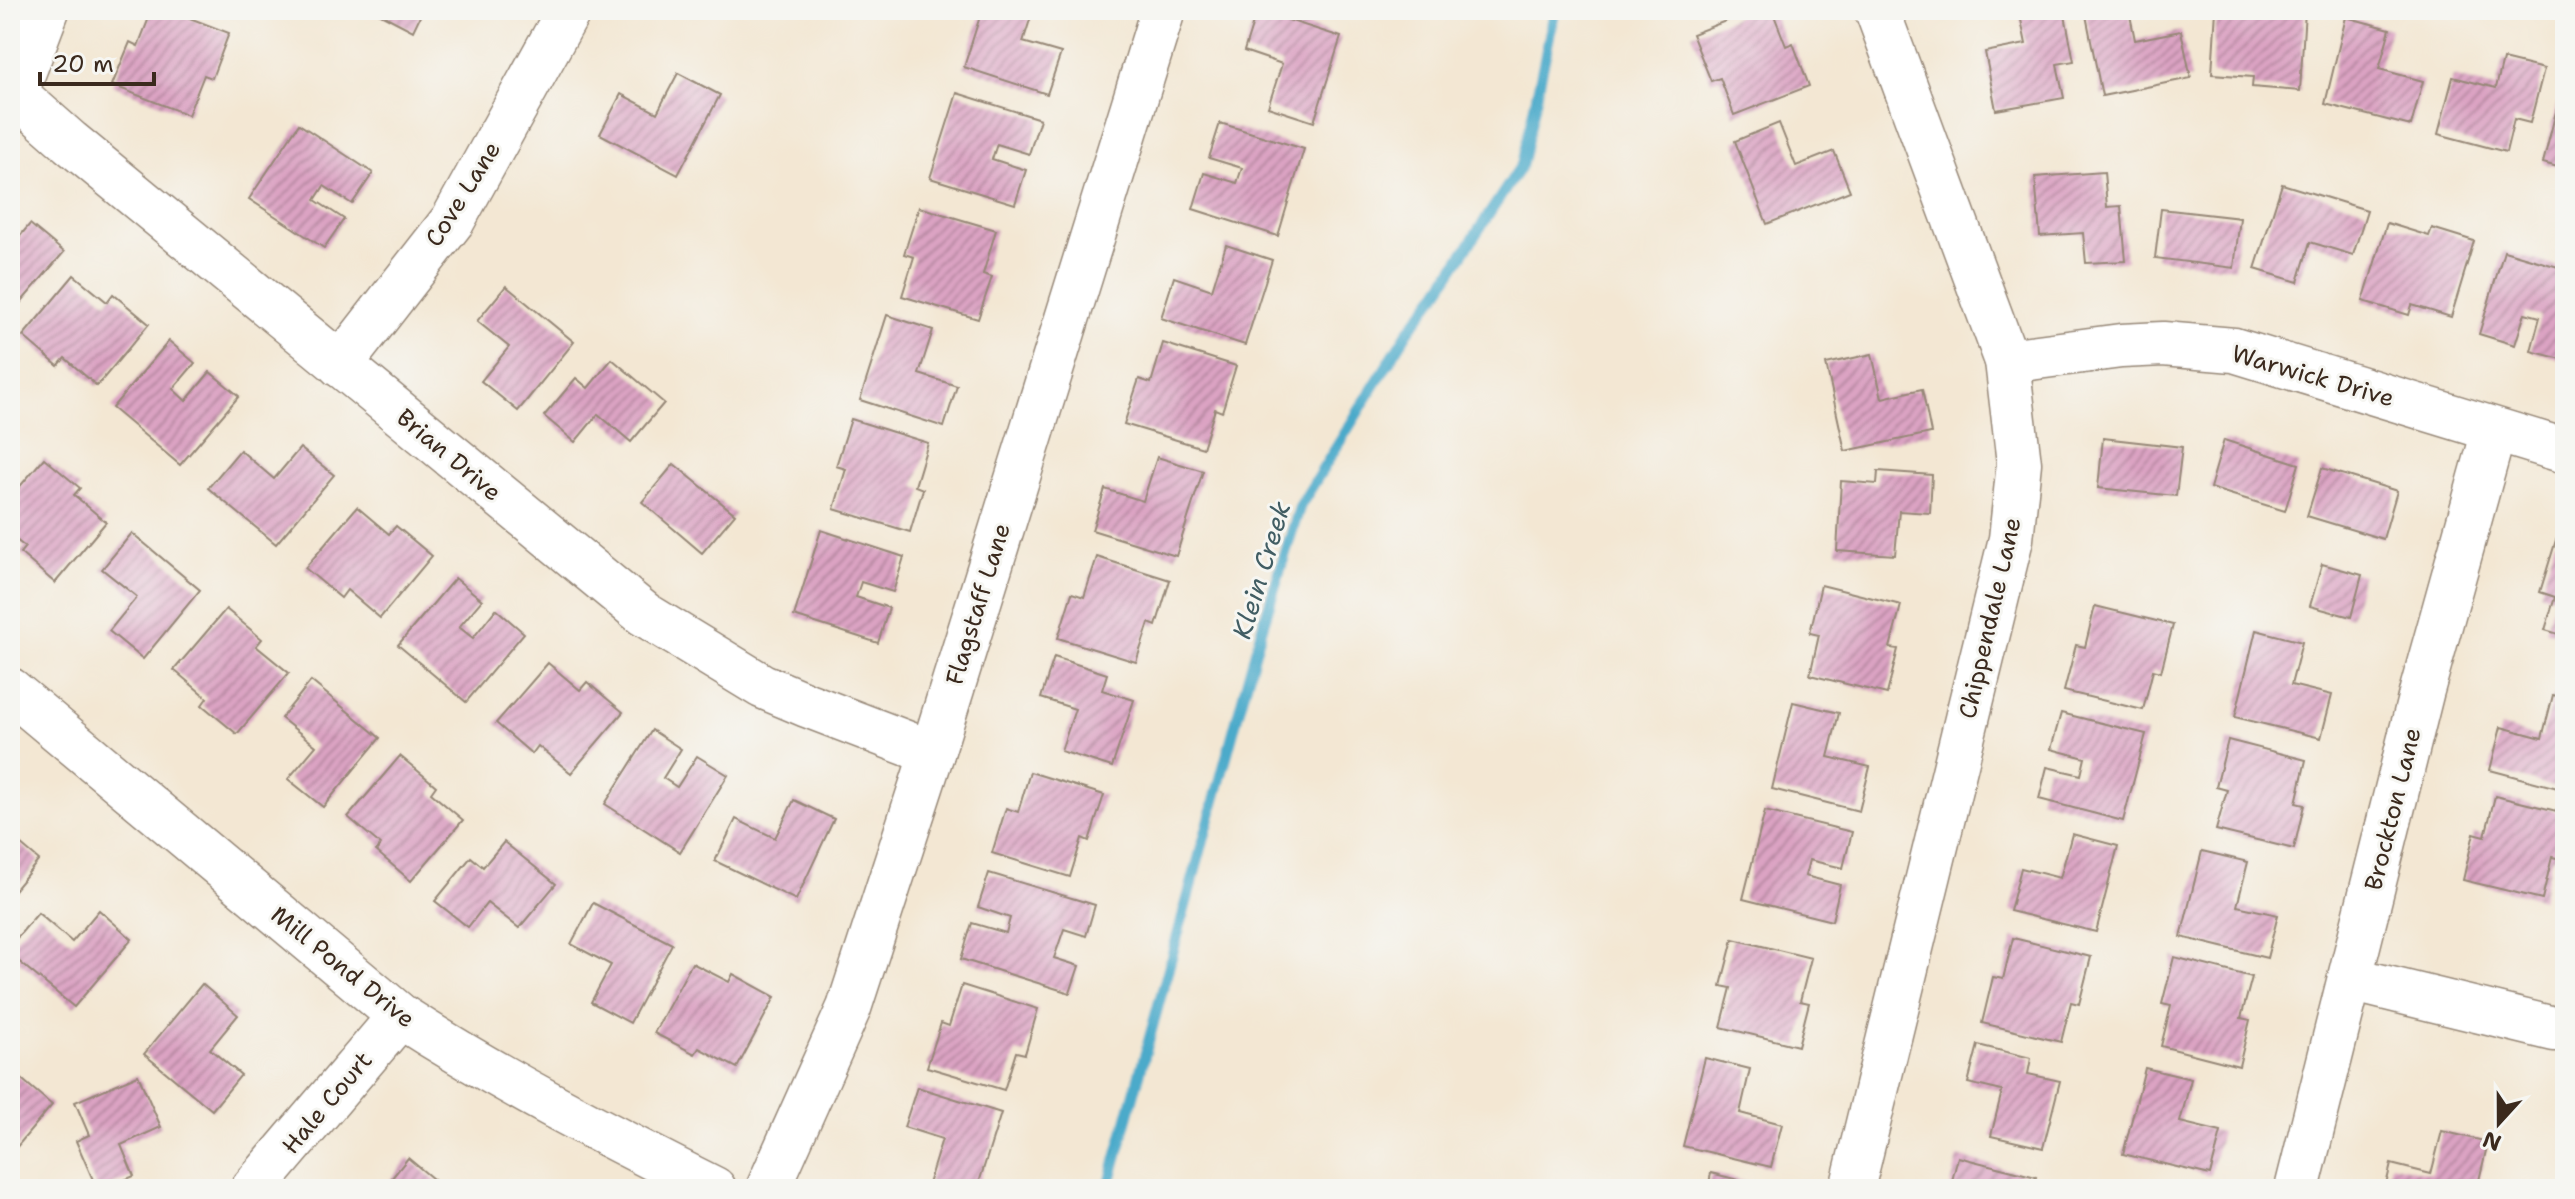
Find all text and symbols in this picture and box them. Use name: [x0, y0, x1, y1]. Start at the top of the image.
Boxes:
scale bar: [40, 36, 154, 86]
text: 20 m: [52, 48, 114, 80]
street label: Cove Lane: [418, 135, 508, 253]
street label: Warwick Drive: [2228, 338, 2398, 414]
street label: Brian Drive: [390, 402, 508, 508]
water label: Klein Creek: [1223, 497, 1299, 643]
street label: Chippendale Lane: [1951, 514, 2029, 722]
street label: Flagstaff Lane: [938, 519, 1018, 689]
street label: Brockton Lane: [2357, 724, 2429, 894]
street label: Mill Pond Drive: [264, 899, 422, 1035]
street label: Hale Court: [275, 1045, 379, 1161]
north arrow: [2459, 1083, 2539, 1163]
text: N: [2479, 1125, 2505, 1158]

